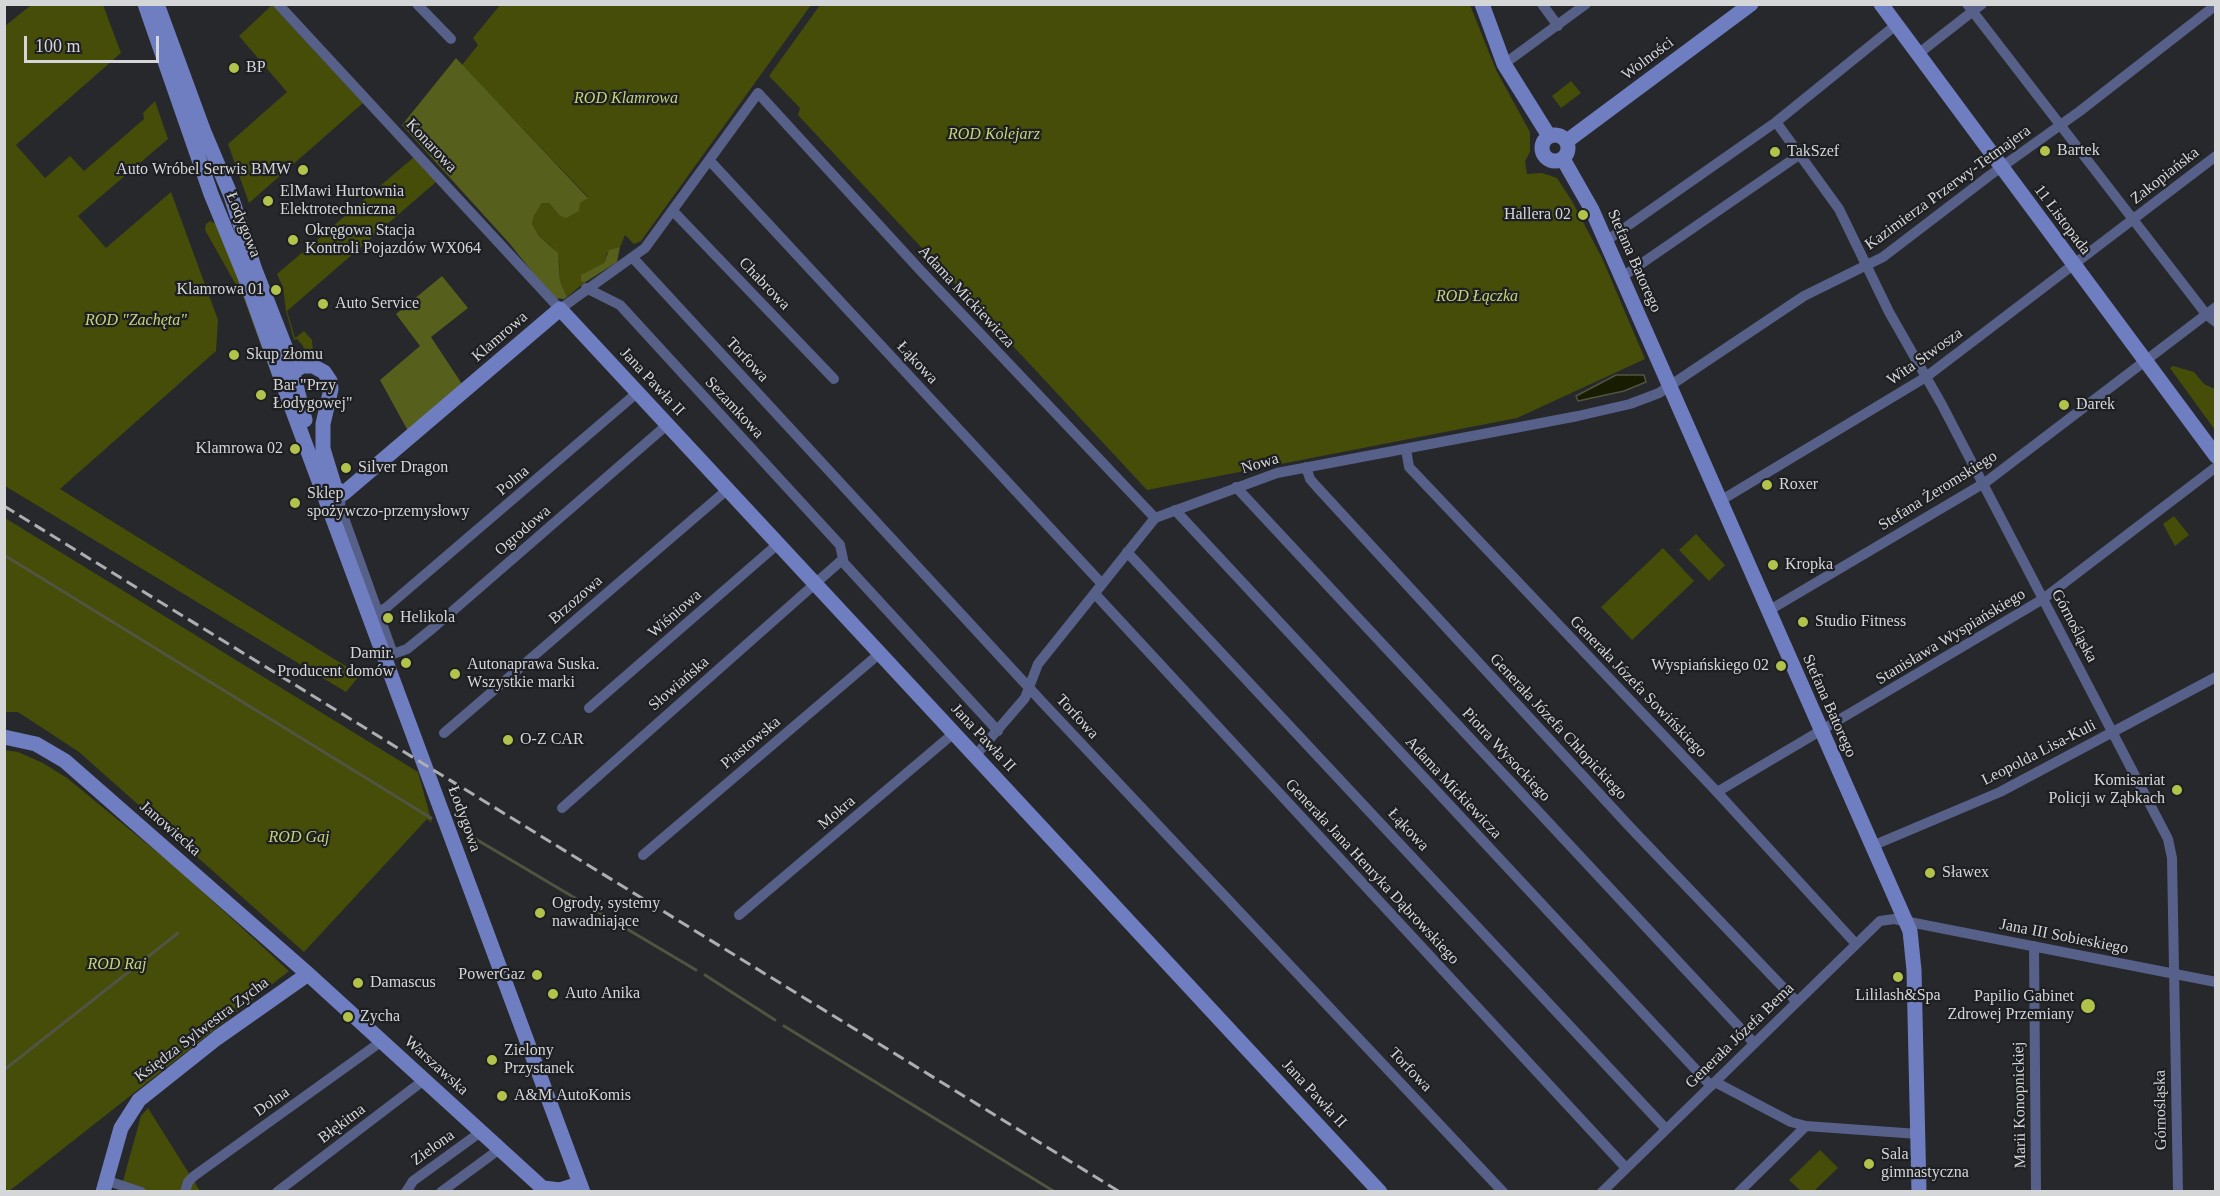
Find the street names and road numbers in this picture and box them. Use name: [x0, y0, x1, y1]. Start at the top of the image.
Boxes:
street label: Wolności: [1618, 33, 1678, 85]
street label: Konarowa: [401, 115, 461, 177]
street label: Kazimierza Przerwy-Tetmajera: [1861, 121, 2035, 255]
street label: Zakopiańska: [2127, 143, 2203, 209]
street label: 11 Listopada: [2030, 181, 2094, 259]
street label: Łodygowa: [221, 190, 265, 260]
street label: Stefana Batorego: [1603, 207, 1665, 315]
street label: Adama Mickiewicza: [914, 242, 1018, 352]
street label: Chabrowa: [734, 254, 794, 314]
street label: Klamrowa: [468, 308, 532, 366]
street label: Wita Stwosza: [1884, 324, 1966, 390]
street label: Torfowa: [722, 334, 772, 386]
street label: Łąkowa: [892, 338, 942, 388]
street label: Jana Pawła II: [616, 344, 688, 420]
street label: Sezamkowa: [701, 373, 767, 443]
street label: Stefana Żeromskiego: [1875, 447, 2001, 535]
street label: Nowa: [1239, 449, 1281, 479]
street label: Polna: [493, 462, 533, 500]
street label: Ogrodowa: [491, 502, 555, 560]
street label: Brzozowa: [545, 571, 607, 629]
street label: Stanisława Wyspiańskiego: [1873, 585, 2029, 689]
street label: Wiśniowa: [644, 586, 706, 642]
street label: Górnośląska: [2047, 586, 2101, 666]
street label: Generała Józefa Sowińskiego: [1565, 612, 1711, 762]
street label: Generała Józefa Chłopickiego: [1485, 650, 1631, 804]
street label: Stefana Batorego: [1798, 652, 1860, 760]
street label: Słowiańska: [645, 653, 713, 715]
street label: Torfowa: [1052, 691, 1102, 743]
street label: Jana Pawła II: [947, 700, 1019, 776]
street label: Piotra Wysockiego: [1458, 704, 1554, 806]
street label: Piastowska: [717, 713, 785, 773]
street label: Leopolda Lisa-Kuli: [1979, 716, 2099, 790]
street label: Adama Mickiewicza: [1401, 733, 1505, 843]
street label: Generała Jana Henryka Dąbrowskiego: [1281, 775, 1463, 969]
street label: Łodygowa: [443, 784, 485, 854]
street label: Mokra: [814, 792, 860, 834]
street label: Janowiecka: [136, 797, 204, 861]
street label: Łąkowa: [1383, 805, 1433, 855]
street label: Jana III Sobieskiego: [1998, 915, 2130, 959]
street label: Księdza Sylwestra Zycha: [131, 973, 273, 1087]
street label: Generała Józefa Bema: [1682, 979, 1798, 1093]
street label: Warszawska: [400, 1032, 472, 1100]
street label: Marii Konopnickiej: [2009, 1042, 2031, 1168]
street label: Torfowa: [1384, 1044, 1436, 1096]
street label: Jana Pawła II: [1278, 1056, 1350, 1132]
street label: Górnośląska: [2151, 1070, 2171, 1150]
street label: Dolna: [250, 1083, 294, 1121]
street label: Błękitna: [315, 1100, 369, 1148]
street label: Zielona: [408, 1126, 458, 1170]

